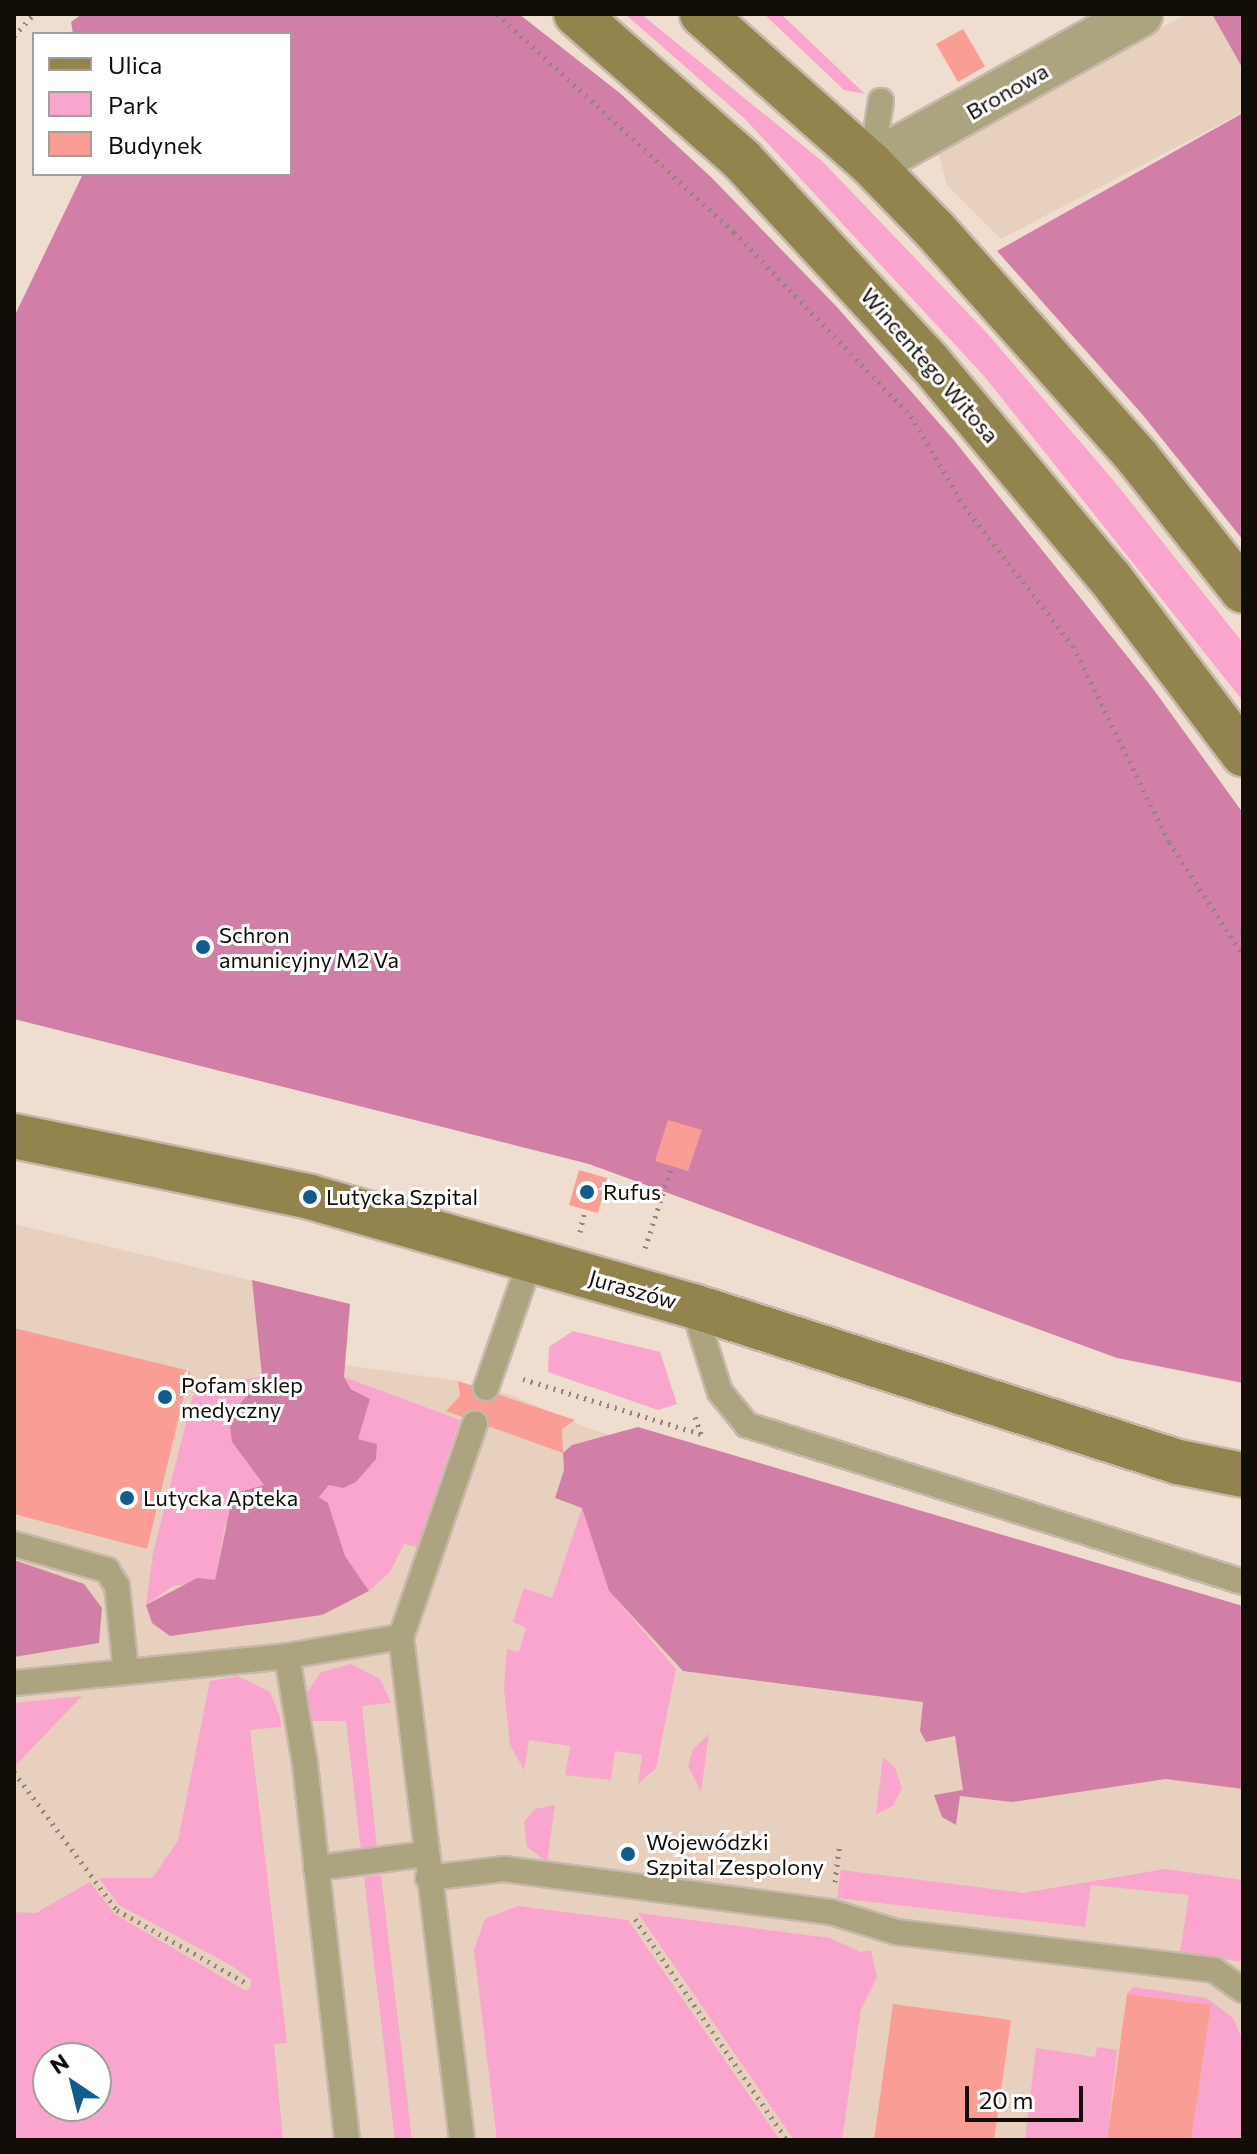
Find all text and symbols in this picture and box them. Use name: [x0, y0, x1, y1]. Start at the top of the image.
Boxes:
legend: [32, 32, 292, 176]
text: Ulica: [108, 50, 162, 79]
street label: Bronowa: [961, 57, 1053, 125]
text: Park: [108, 90, 158, 119]
text: Budynek: [108, 130, 203, 159]
street label: Wincentego Witosa: [856, 282, 1004, 448]
place label: Schron amunicyjny M2 Va: [219, 921, 399, 972]
marker: Schron amunicyjny M2 Va: [194, 938, 212, 956]
place label: Rufus: [603, 1179, 661, 1205]
marker: Rufus: [578, 1183, 596, 1201]
place label: Lutycka Szpital: [326, 1184, 478, 1210]
marker: Lutycka Szpital: [301, 1188, 319, 1206]
street label: Juraszów: [586, 1264, 680, 1314]
place label: Pofam sklep medyczny: [181, 1371, 303, 1422]
marker: Pofam sklep medyczny: [156, 1388, 174, 1406]
place label: Lutycka Apteka: [143, 1485, 298, 1511]
marker: Lutycka Apteka: [118, 1489, 136, 1507]
place label: Wojewódzki Szpital Zespolony: [646, 1828, 824, 1880]
marker: Wojewódzki Szpital Zespolony: [617, 1843, 639, 1865]
north arrow: [32, 2042, 112, 2122]
text: N: [45, 2048, 74, 2079]
scale bar: [969, 2070, 1087, 2120]
text: 20 m: [979, 2085, 1033, 2114]

